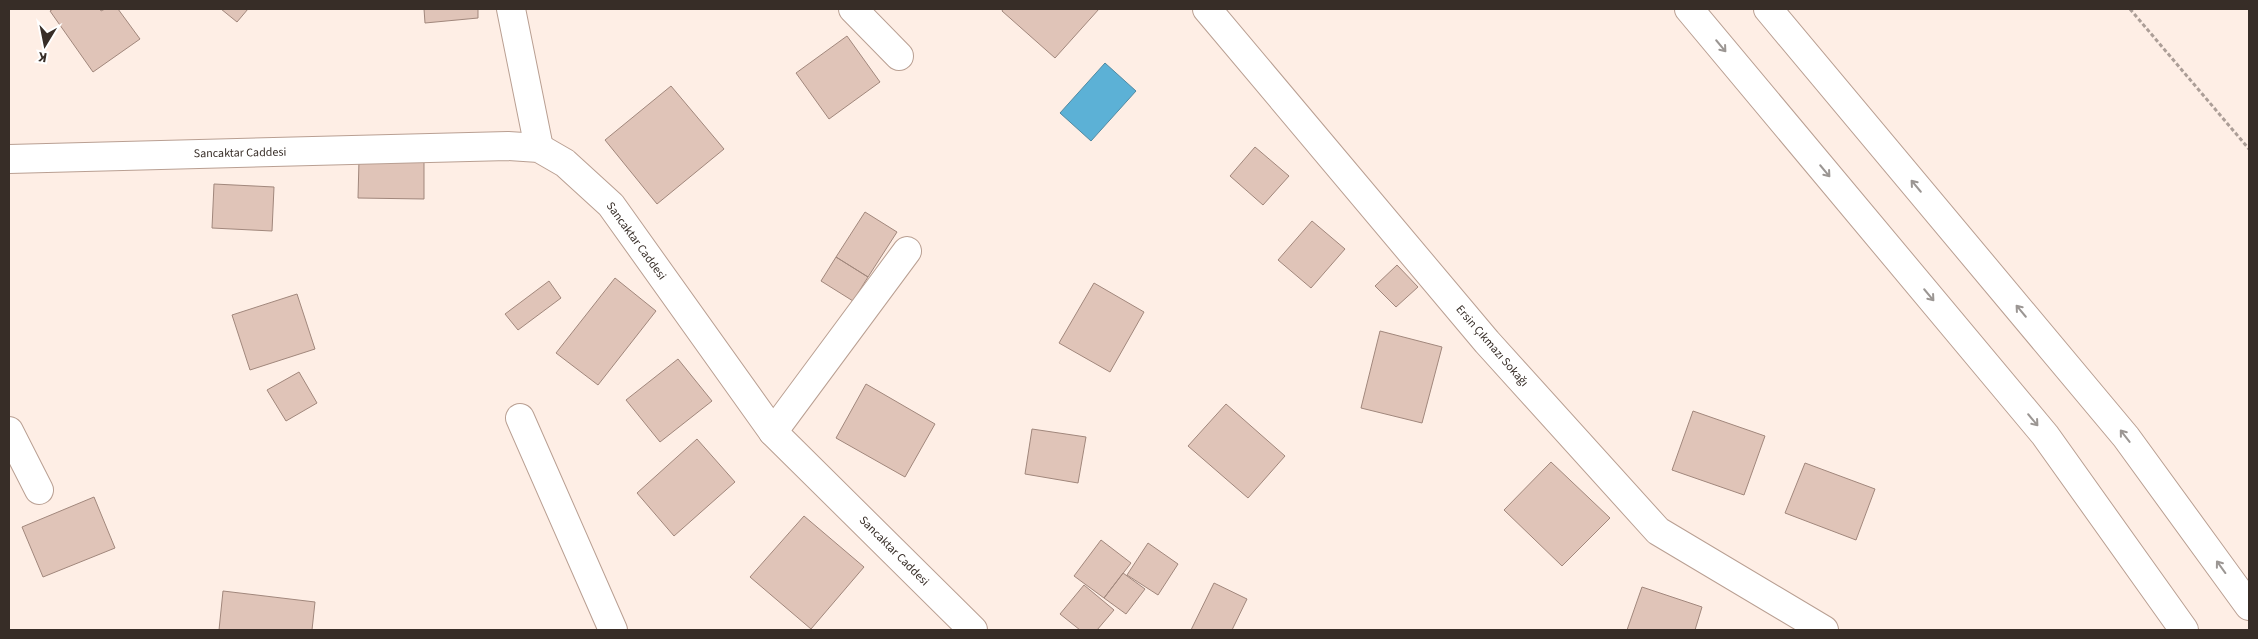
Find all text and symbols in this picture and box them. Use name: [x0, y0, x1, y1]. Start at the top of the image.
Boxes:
north arrow: [20, 20, 70, 70]
one-way arrow: [1715, 39, 1726, 52]
text: K: [37, 46, 49, 67]
street label: Sancaktar Caddesi: [194, 144, 287, 162]
one-way arrow: [1819, 164, 1831, 177]
one-way arrow: [1911, 180, 1922, 193]
street label: Sancaktar Caddesi: [602, 199, 670, 284]
one-way arrow: [1923, 289, 1935, 302]
street label: Ersin Çıkmazı Sokağı: [1452, 301, 1532, 391]
one-way arrow: [2015, 305, 2026, 318]
one-way arrow: [2027, 414, 2039, 427]
one-way arrow: [2119, 430, 2130, 443]
street label: Sancaktar Caddesi: [855, 512, 933, 590]
one-way arrow: [2215, 561, 2226, 574]

